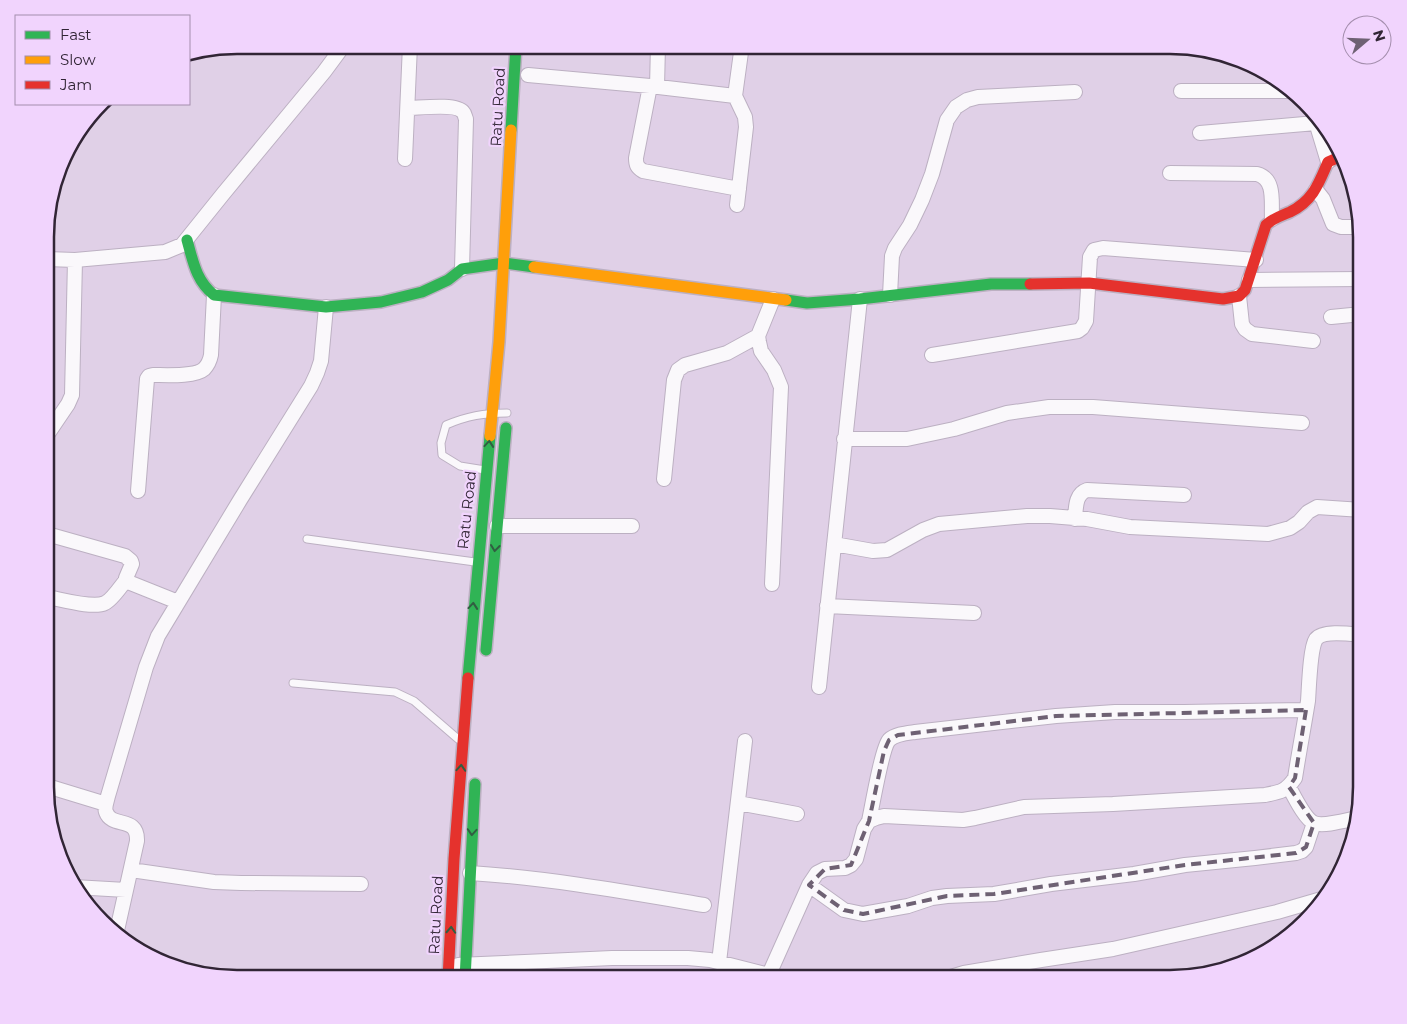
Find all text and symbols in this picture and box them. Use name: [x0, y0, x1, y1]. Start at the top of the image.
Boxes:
legend: [15, 15, 190, 105]
north arrow: [1342, 15, 1392, 65]
text: Fast: [60, 25, 91, 44]
text: N: [1369, 27, 1390, 44]
text: Slow: [60, 50, 96, 69]
street label: Ratu Road: [486, 67, 509, 147]
text: Jam: [59, 75, 92, 94]
one-way arrow: [483, 440, 494, 448]
street label: Ratu Road: [453, 470, 480, 550]
one-way arrow: [490, 544, 501, 552]
one-way arrow: [468, 602, 479, 610]
one-way arrow: [456, 764, 467, 772]
one-way arrow: [467, 828, 478, 836]
street label: Ratu Road: [424, 875, 447, 955]
one-way arrow: [445, 926, 456, 934]

